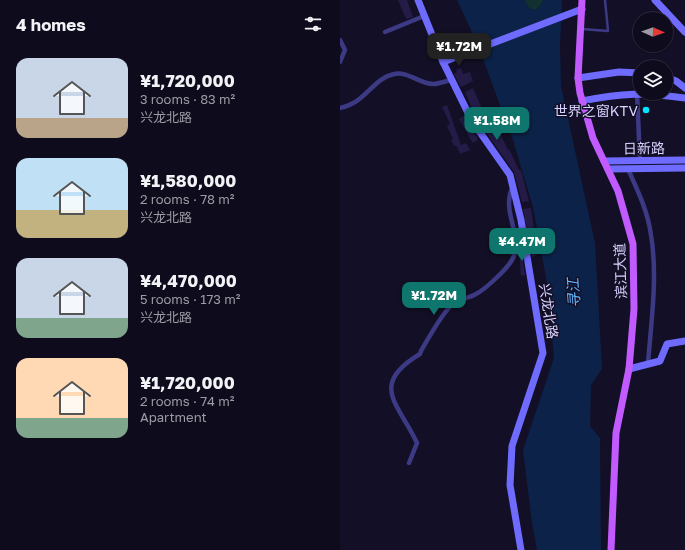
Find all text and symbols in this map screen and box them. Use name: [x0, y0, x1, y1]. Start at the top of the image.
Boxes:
north arrow: [633, 12, 673, 52]
map controls: [633, 12, 673, 100]
icon: filters: [302, 13, 324, 35]
text: 4 homes: [16, 14, 86, 35]
pin: ¥1.72M: [426, 33, 492, 67]
text: ¥1.72M: [436, 38, 482, 54]
button: layers: [633, 60, 673, 100]
text: ¥1,720,000: [140, 70, 235, 91]
icon: home: [48, 74, 96, 122]
text: 3 rooms · 83 m²: [140, 91, 235, 107]
place label: 世界之窗KTV: [554, 102, 639, 119]
marker: 世界之窗KTV: [641, 105, 651, 115]
pin: ¥1.58M: [464, 107, 530, 141]
text: 兴龙北路: [140, 109, 192, 125]
text: ¥1.58M: [473, 112, 521, 128]
street label: 日新路: [623, 139, 665, 157]
text: ¥1,580,000: [140, 170, 236, 191]
icon: home: [48, 174, 96, 222]
text: 2 rooms · 78 m²: [140, 191, 234, 207]
text: 兴龙北路: [140, 209, 192, 225]
pin: ¥4.47M: [489, 228, 555, 262]
text: ¥4.47M: [498, 233, 546, 249]
street label: 滨江大道: [611, 243, 629, 299]
text: ¥4,470,000: [140, 270, 237, 291]
icon: home: [48, 274, 96, 322]
water label: 寻江: [563, 275, 583, 309]
pin: ¥1.72M: [401, 282, 467, 316]
street label: 兴龙北路: [536, 282, 562, 340]
text: ¥1.72M: [411, 287, 457, 303]
text: 5 rooms · 173 m²: [140, 291, 240, 307]
text: 兴龙北路: [140, 309, 192, 325]
text: ¥1,720,000: [140, 372, 235, 393]
icon: home: [48, 374, 96, 422]
text: 2 rooms · 74 m²: [140, 393, 234, 409]
text: Apartment: [140, 409, 207, 425]

